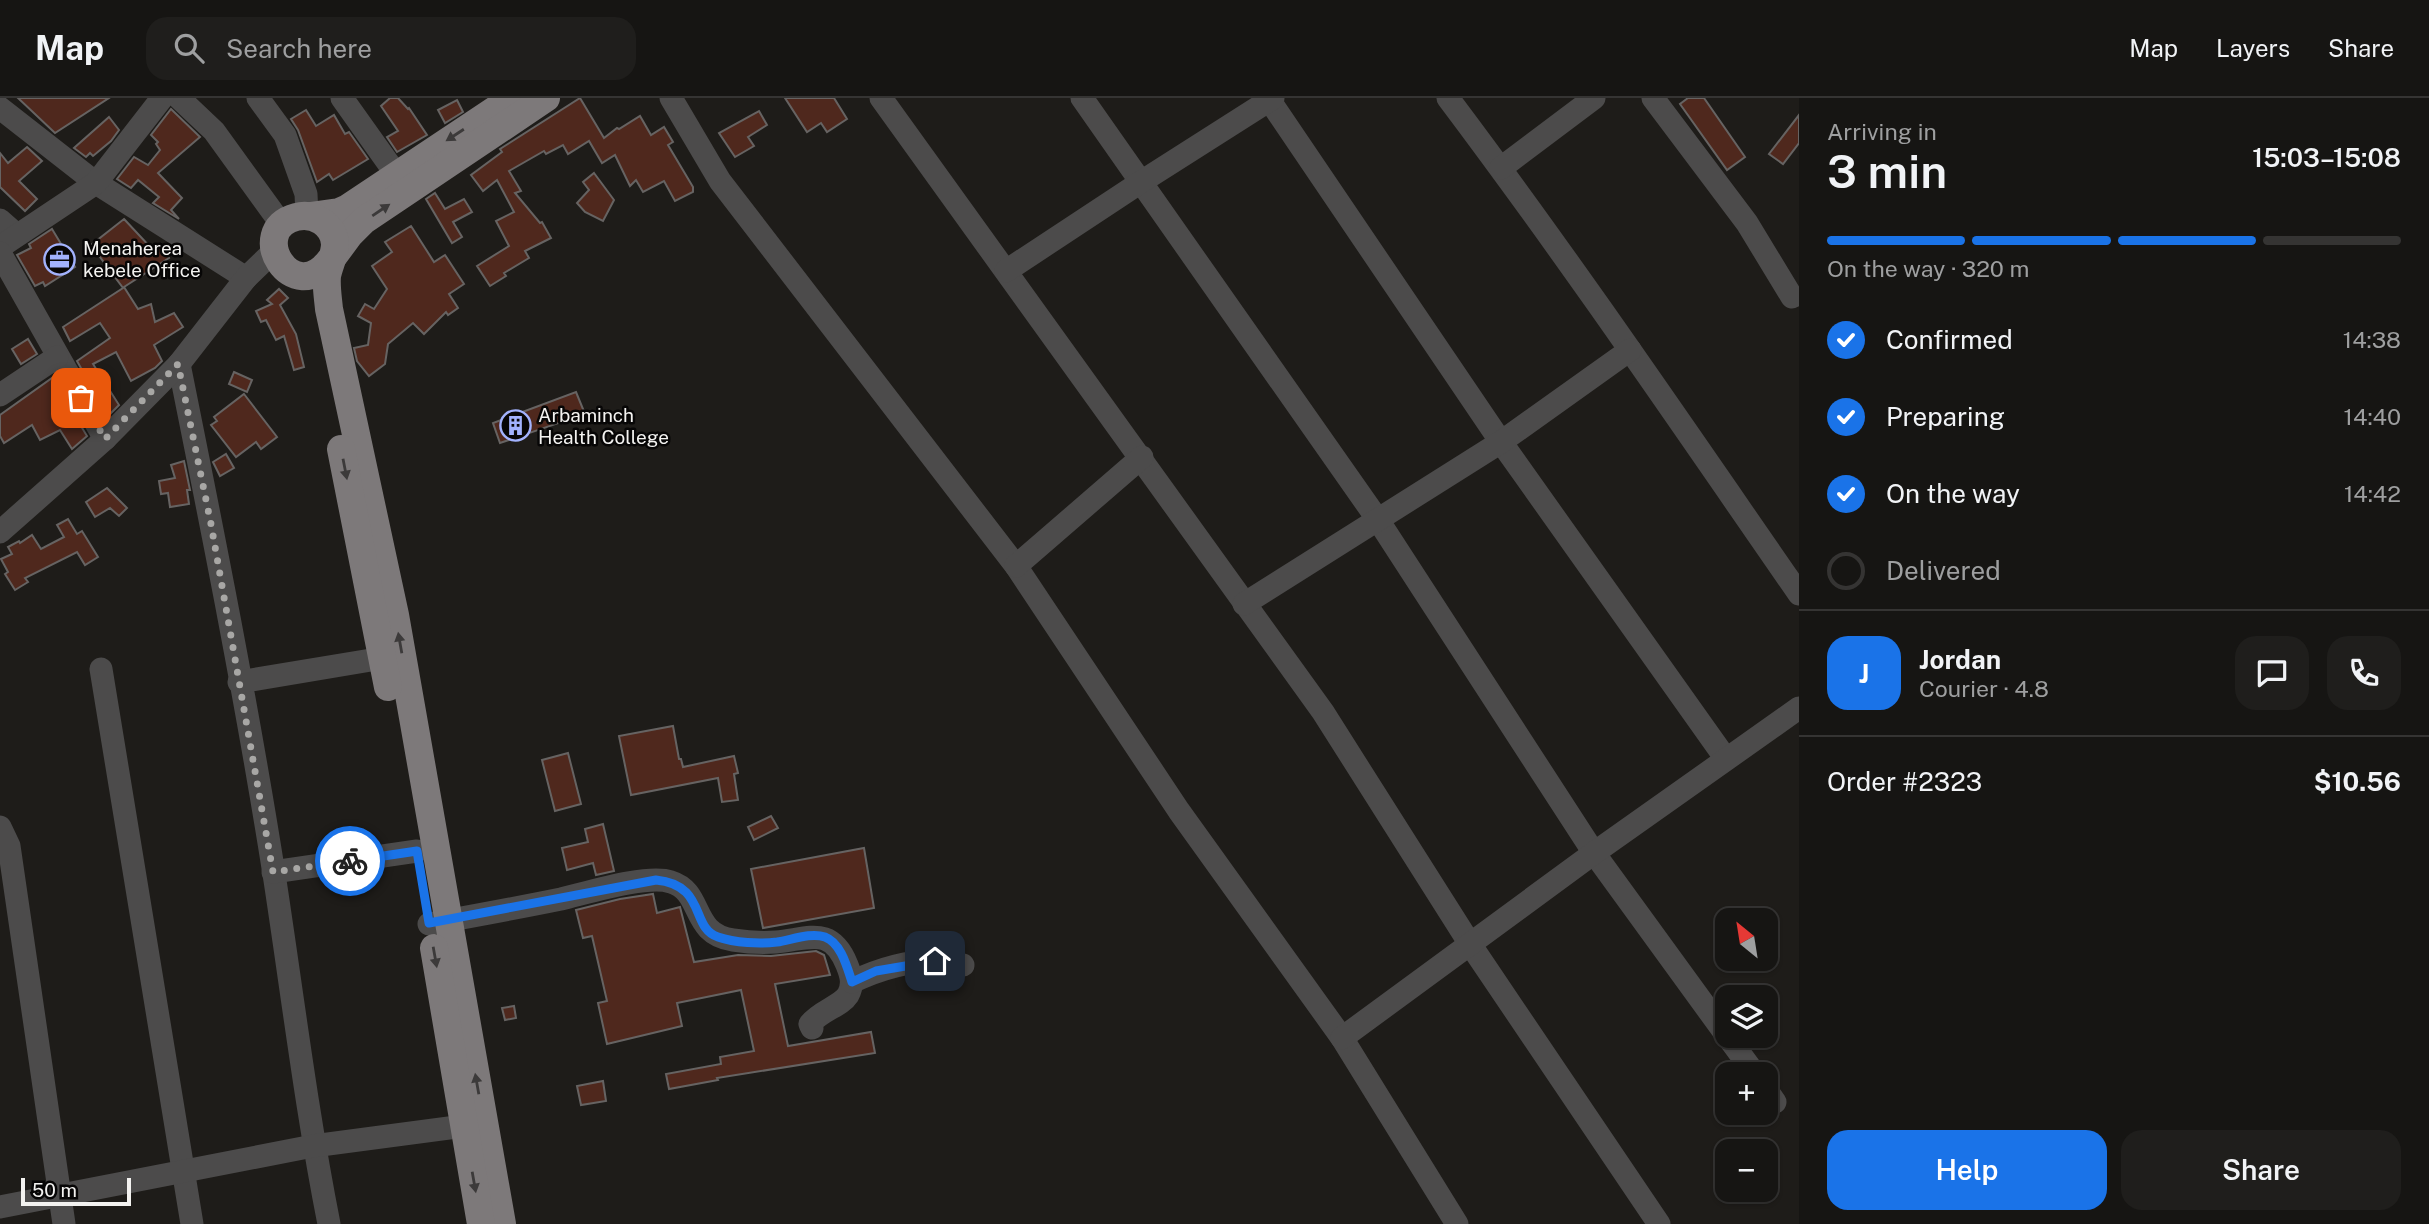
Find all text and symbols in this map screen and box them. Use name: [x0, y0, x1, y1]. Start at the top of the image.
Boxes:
search box: [146, 17, 636, 80]
text: Map: [35, 29, 104, 67]
icon: search: [170, 29, 208, 67]
text: Search here: [226, 33, 372, 64]
text: Map: [2129, 34, 2178, 62]
text: Layers: [2216, 34, 2290, 62]
text: Share: [2328, 34, 2394, 62]
text: Arriving in: [1827, 118, 1937, 145]
one-way arrow: [446, 128, 464, 142]
text: 15:03–15:08: [2252, 142, 2401, 173]
text: 3 min: [1827, 144, 1947, 198]
one-way arrow: [371, 203, 391, 216]
place label: Menaherea kebele Office: [83, 237, 201, 281]
office icon: Menaherea kebele Office: [43, 242, 77, 276]
text: On the way · 320 m: [1827, 255, 2029, 282]
icon: check: [1827, 321, 1865, 359]
text: Confirmed: [1886, 324, 2013, 355]
text: 14:38: [2343, 326, 2401, 353]
pin: [51, 368, 111, 428]
icon: bag: [62, 379, 100, 417]
icon: check: [1827, 398, 1865, 436]
text: Preparing: [1886, 401, 2005, 432]
text: 14:40: [2344, 403, 2401, 430]
place label: Arbaminch Health College: [538, 404, 669, 448]
building icon: Arbaminch Health College: [498, 409, 532, 443]
one-way arrow: [339, 458, 350, 480]
icon: check: [1827, 475, 1865, 513]
text: On the way: [1886, 478, 2020, 509]
text: 14:42: [2344, 480, 2401, 507]
text: Delivered: [1886, 555, 2001, 586]
one-way arrow: [394, 632, 405, 654]
button: chat: [2235, 636, 2309, 710]
button: phone: [2327, 636, 2401, 710]
text: Jordan: [1919, 644, 2001, 675]
text: J: [1859, 658, 1869, 689]
text: Courier · 4.8: [1919, 675, 2049, 702]
text: Order #2323: [1827, 766, 1982, 797]
text: $10.56: [2314, 766, 2401, 797]
courier: [315, 826, 385, 896]
icon: bike: [331, 842, 369, 880]
north arrow: [1715, 908, 1778, 971]
map controls: [1715, 908, 1778, 1202]
pin: [905, 931, 965, 991]
icon: home: [916, 942, 954, 980]
one-way arrow: [430, 947, 441, 969]
button: layers: [1715, 985, 1778, 1048]
button: +: [1715, 1062, 1778, 1125]
one-way arrow: [471, 1073, 482, 1095]
button: Help: [1827, 1130, 2107, 1210]
button: Share: [2121, 1130, 2401, 1210]
button: −: [1715, 1139, 1778, 1202]
one-way arrow: [468, 1171, 479, 1193]
scale bar: [21, 1175, 131, 1207]
text: 50 m: [32, 1179, 77, 1201]

